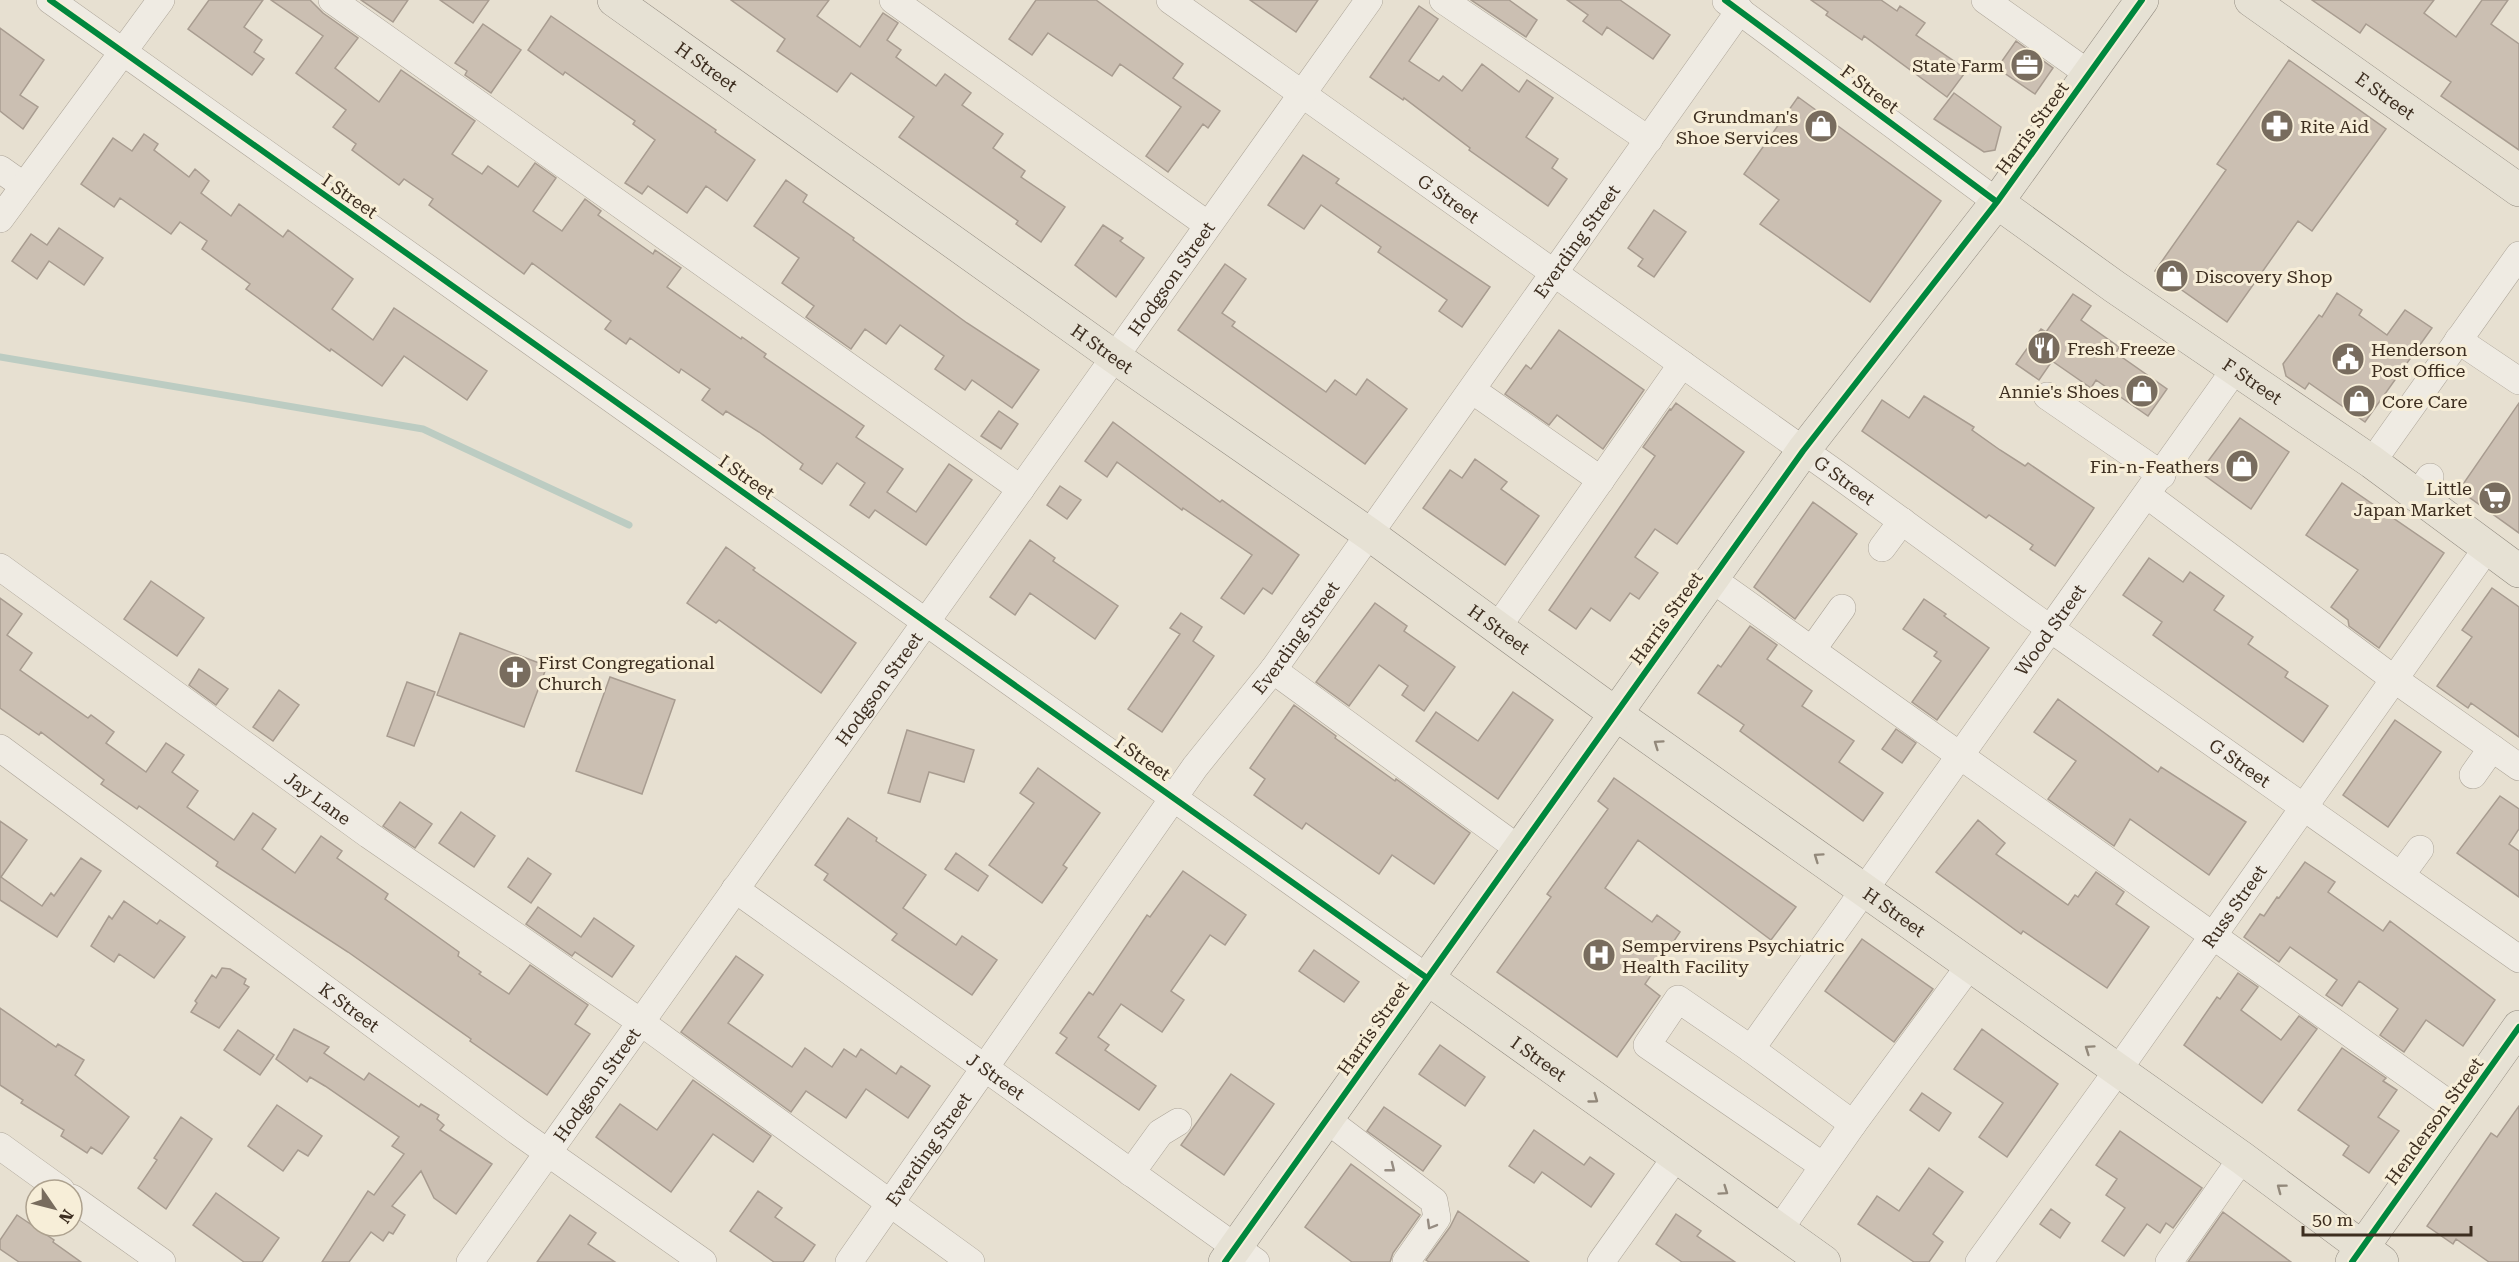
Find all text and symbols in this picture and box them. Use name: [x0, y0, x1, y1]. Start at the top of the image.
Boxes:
street label: H Street: [672, 37, 742, 96]
office icon: State Farm: [2009, 47, 2045, 83]
place label: State Farm: [1912, 55, 2004, 76]
street label: F Street: [1837, 60, 1903, 118]
street label: E Street: [2352, 67, 2420, 124]
street label: Harris Street: [1991, 77, 2073, 179]
place label: Grundman's Shoe Services: [1676, 106, 1798, 148]
shop icon: Grundman's Shoe Services: [1803, 108, 1839, 144]
pharmacy icon: Rite Aid: [2259, 108, 2295, 144]
place label: Rite Aid: [2300, 116, 2370, 137]
street label: I Street: [318, 169, 382, 223]
street label: G Street: [1414, 169, 1484, 227]
street label: Everding Street: [1529, 180, 1624, 302]
street label: Hodgson Street: [1123, 217, 1219, 339]
shop icon: Discovery Shop: [2154, 258, 2190, 294]
place label: Discovery Shop: [2195, 266, 2333, 287]
street label: H Street: [1067, 319, 1138, 378]
restaurant icon: Fresh Freeze: [2026, 330, 2062, 366]
place label: Fresh Freeze: [2067, 338, 2176, 359]
place label: Henderson Post Office: [2371, 339, 2468, 381]
public building icon: Henderson Post Office: [2330, 341, 2366, 377]
street label: F Street: [2219, 353, 2287, 408]
shop icon: Annie's Shoes: [2124, 373, 2160, 409]
place label: Annie's Shoes: [1999, 381, 2119, 402]
shop icon: Core Care: [2341, 383, 2377, 419]
place label: Core Care: [2382, 391, 2468, 412]
shop icon: Fin-n-Feathers: [2224, 448, 2260, 484]
street label: I Street: [715, 450, 779, 504]
street label: G Street: [1810, 451, 1880, 509]
place label: Fin-n-Feathers: [2090, 456, 2219, 477]
place label: Little Japan Market: [2353, 478, 2472, 520]
supermarket icon: Little Japan Market: [2477, 480, 2513, 516]
street label: Harris Street: [1625, 567, 1707, 669]
street label: Everding Street: [1248, 577, 1343, 698]
street label: Wood Street: [2010, 579, 2090, 679]
street label: H Street: [1464, 599, 1534, 659]
street label: Hodgson Street: [831, 627, 926, 750]
place label: First Congregational Church: [538, 652, 715, 694]
church icon: First Congregational Church: [497, 654, 533, 690]
street label: I Street: [1111, 731, 1175, 785]
street label: G Street: [2205, 734, 2275, 791]
one-way arrow: [1654, 740, 1665, 751]
street label: Jay Lane: [281, 767, 355, 829]
one-way arrow: [1813, 853, 1824, 864]
street label: Russ Street: [2198, 860, 2271, 951]
street label: H Street: [1860, 882, 1930, 941]
place label: Sempervirens Psychiatric Health Facility: [1622, 935, 1844, 977]
hospital icon: Sempervirens Psychiatric Health Facility: [1581, 937, 1617, 973]
street label: Harris Street: [1333, 977, 1413, 1079]
street label: K Street: [315, 978, 384, 1036]
street label: Hodgson Street: [549, 1023, 644, 1145]
street label: I Street: [1508, 1031, 1571, 1085]
one-way arrow: [2085, 1045, 2096, 1056]
street label: J Street: [963, 1048, 1029, 1104]
street label: Henderson Street: [2381, 1053, 2487, 1189]
street label: Everding Street: [881, 1088, 975, 1210]
one-way arrow: [1588, 1091, 1599, 1102]
one-way arrow: [1384, 1161, 1395, 1172]
north arrow: [24, 1178, 84, 1238]
one-way arrow: [1717, 1184, 1728, 1195]
one-way arrow: [2277, 1184, 2288, 1195]
scale bar: [2303, 1199, 2471, 1237]
text: N: [55, 1206, 77, 1227]
text: 50 m: [2312, 1209, 2353, 1230]
one-way arrow: [1427, 1219, 1438, 1229]

